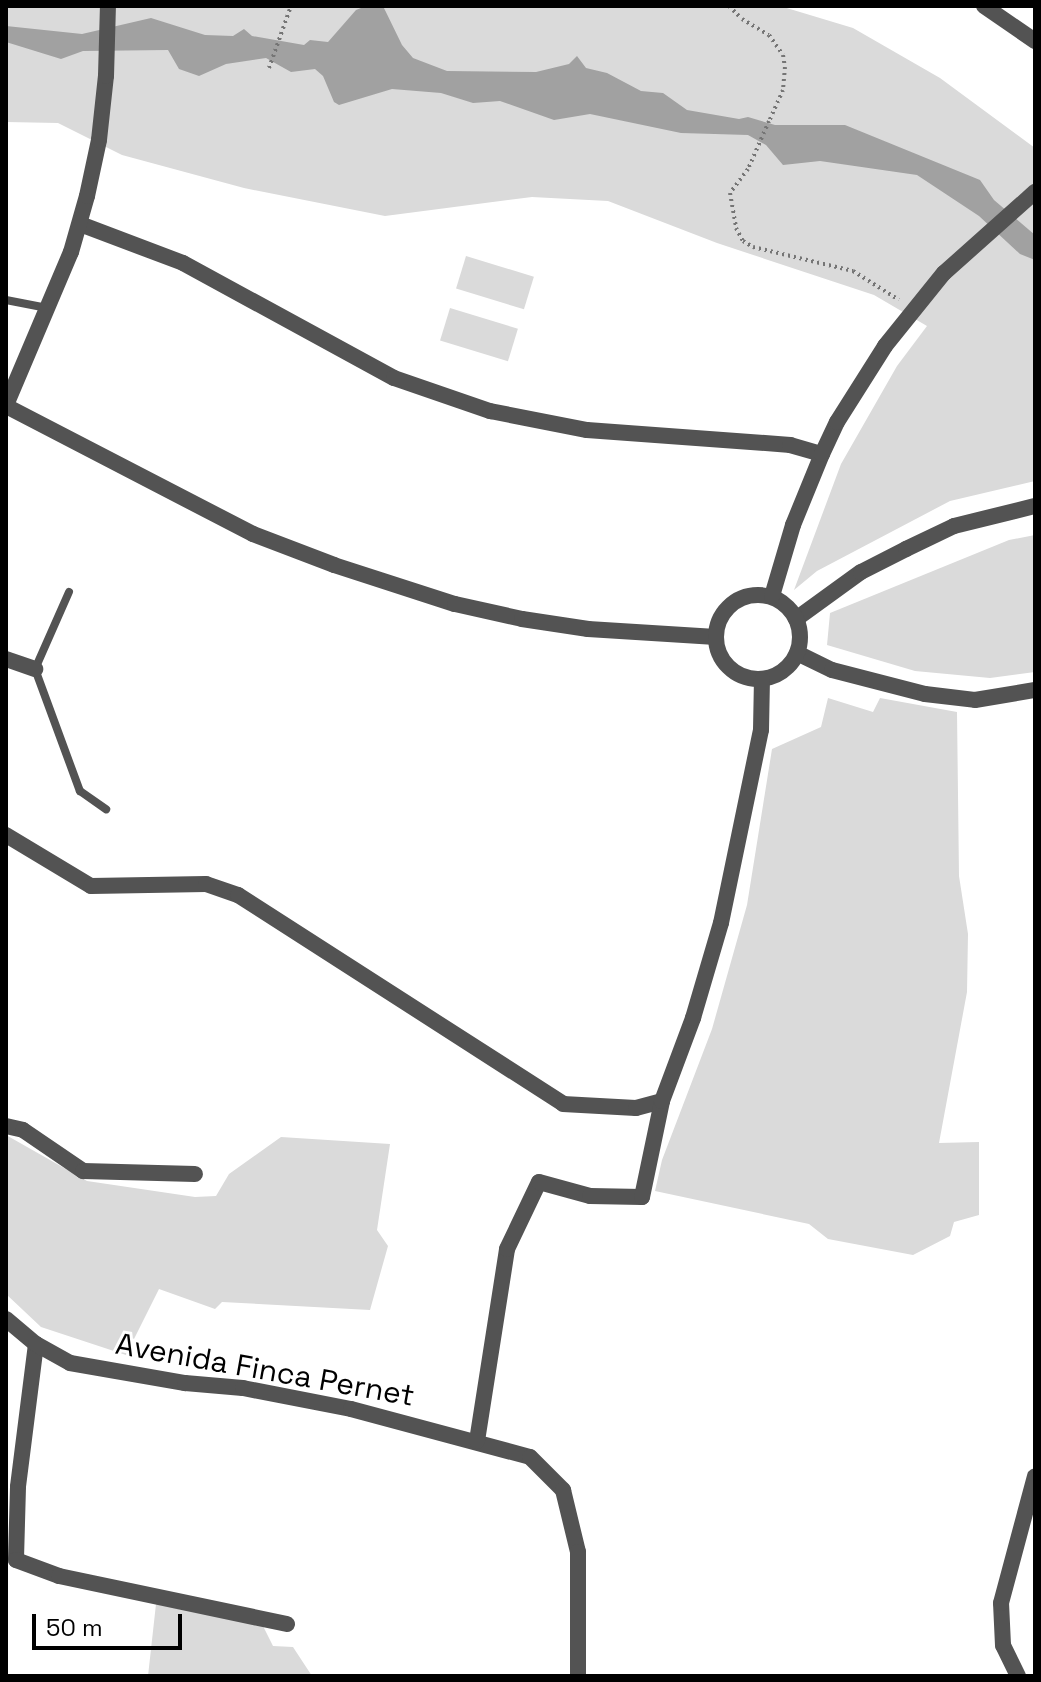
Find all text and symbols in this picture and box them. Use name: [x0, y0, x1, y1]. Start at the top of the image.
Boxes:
street label: Avenida Finca Pernet: [113, 1326, 417, 1414]
scale bar: [36, 1598, 186, 1648]
text: 50 m: [46, 1612, 103, 1643]

